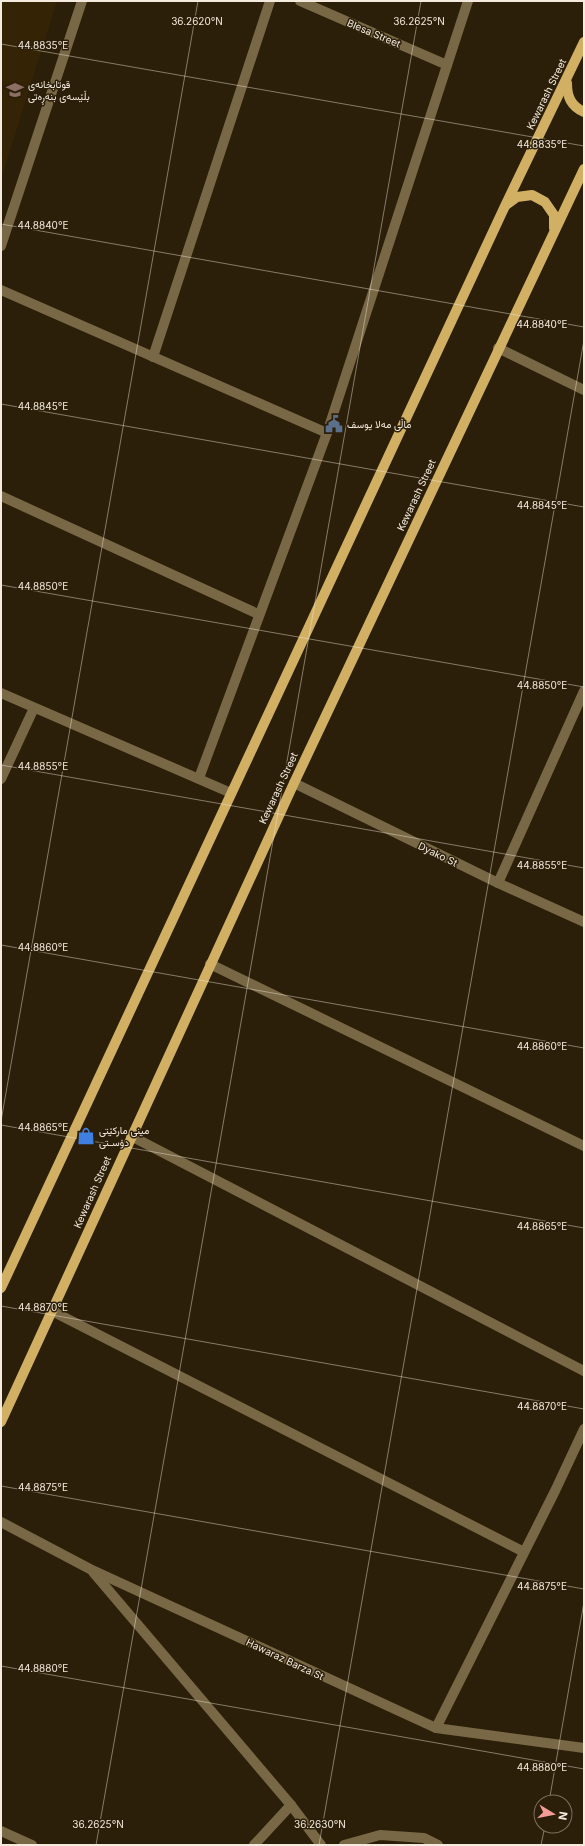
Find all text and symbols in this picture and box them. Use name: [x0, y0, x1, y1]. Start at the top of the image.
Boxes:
text: 36.2620°N: [171, 15, 223, 27]
text: 36.2625°N: [393, 15, 445, 27]
street label: Blesa Street: [346, 16, 403, 50]
text: 44.8835°E: [18, 39, 68, 51]
street label: Kewarash Street: [524, 56, 569, 131]
place label: قوتابخانه‌ی بڵێسه‌ی بنه‌ڕه‌تی: [28, 78, 90, 105]
school or university icon: قوتابخانه‌ی بڵێسه‌ی بنه‌ڕه‌تی: [5, 80, 25, 100]
text: 44.8835°E: [517, 138, 567, 150]
text: 44.8840°E: [18, 219, 68, 231]
text: 44.8840°E: [517, 318, 567, 330]
text: 44.8845°E: [18, 400, 68, 412]
public building icon: ماڵی مەلا یوسف: [324, 414, 344, 434]
place label: ماڵی مەلا یوسف: [347, 418, 411, 431]
street label: Kewarash Street: [394, 457, 438, 533]
text: 44.8845°E: [517, 499, 567, 511]
text: 44.8850°E: [18, 580, 68, 592]
text: 44.8850°E: [517, 679, 567, 691]
street label: Kewarash Street: [256, 750, 300, 826]
text: 44.8855°E: [18, 760, 68, 772]
street label: Dyako St: [416, 839, 460, 869]
text: 44.8855°E: [517, 859, 567, 871]
text: 44.8860°E: [18, 941, 68, 953]
text: 44.8860°E: [517, 1040, 567, 1052]
text: 44.8865°E: [18, 1121, 68, 1133]
place label: مینی مارکێتی دۆسـتی: [99, 1124, 149, 1149]
shop icon: مینی مارکێتی دۆسـتی: [76, 1126, 96, 1146]
street label: Kewarash Street: [71, 1154, 114, 1230]
text: 44.8865°E: [517, 1220, 567, 1232]
text: 44.8870°E: [18, 1301, 68, 1313]
text: 44.8870°E: [517, 1400, 567, 1412]
text: 44.8875°E: [18, 1481, 68, 1493]
text: 44.8875°E: [517, 1580, 567, 1592]
street label: Hawaraz Barza St: [244, 1636, 326, 1683]
text: 44.8880°E: [18, 1662, 68, 1674]
text: 44.8880°E: [517, 1761, 567, 1773]
north arrow: [533, 1794, 573, 1834]
text: N: [555, 1810, 570, 1821]
text: 36.2625°N: [72, 1818, 124, 1830]
text: 36.2630°N: [294, 1818, 346, 1830]

